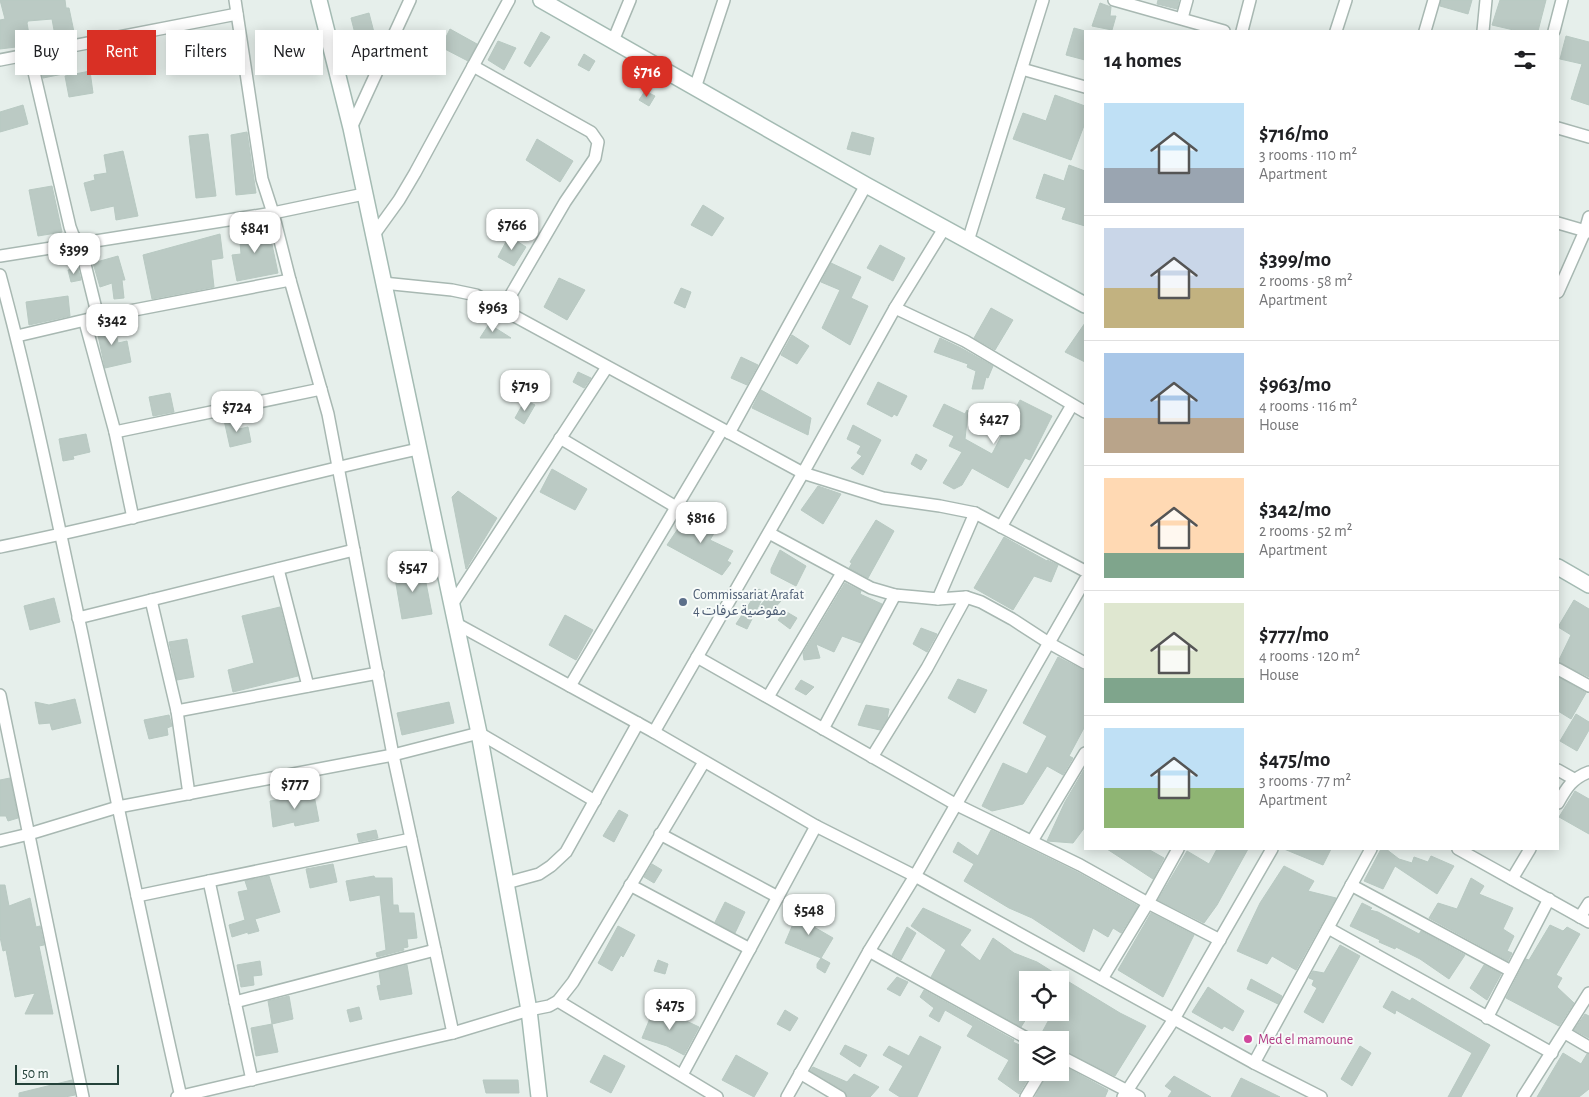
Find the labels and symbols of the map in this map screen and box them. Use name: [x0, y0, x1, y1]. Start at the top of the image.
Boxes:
pin: $716: [617, 56, 677, 98]
pin: $766: [482, 208, 542, 251]
pin: $841: [225, 212, 285, 254]
pin: $399: [44, 232, 104, 275]
pin: $963: [463, 290, 523, 333]
pin: $342: [82, 304, 142, 346]
pin: $719: [495, 370, 555, 412]
pin: $724: [207, 390, 267, 433]
pin: $427: [964, 402, 1024, 445]
pin: $816: [671, 502, 731, 544]
pin: $547: [383, 550, 443, 593]
place label: Commissariat Arafat 4 مفوضية عرفات: [693, 588, 804, 619]
marker: Commissariat Arafat 4 مفوضية عرفات: [677, 596, 689, 608]
pin: $777: [265, 768, 325, 810]
pin: $548: [779, 894, 839, 936]
pin: $475: [640, 988, 700, 1031]
marker: Med el mamoune: [1242, 1033, 1254, 1045]
place label: Med el mamoune: [1258, 1033, 1353, 1047]
scale bar: [15, 1062, 119, 1085]

